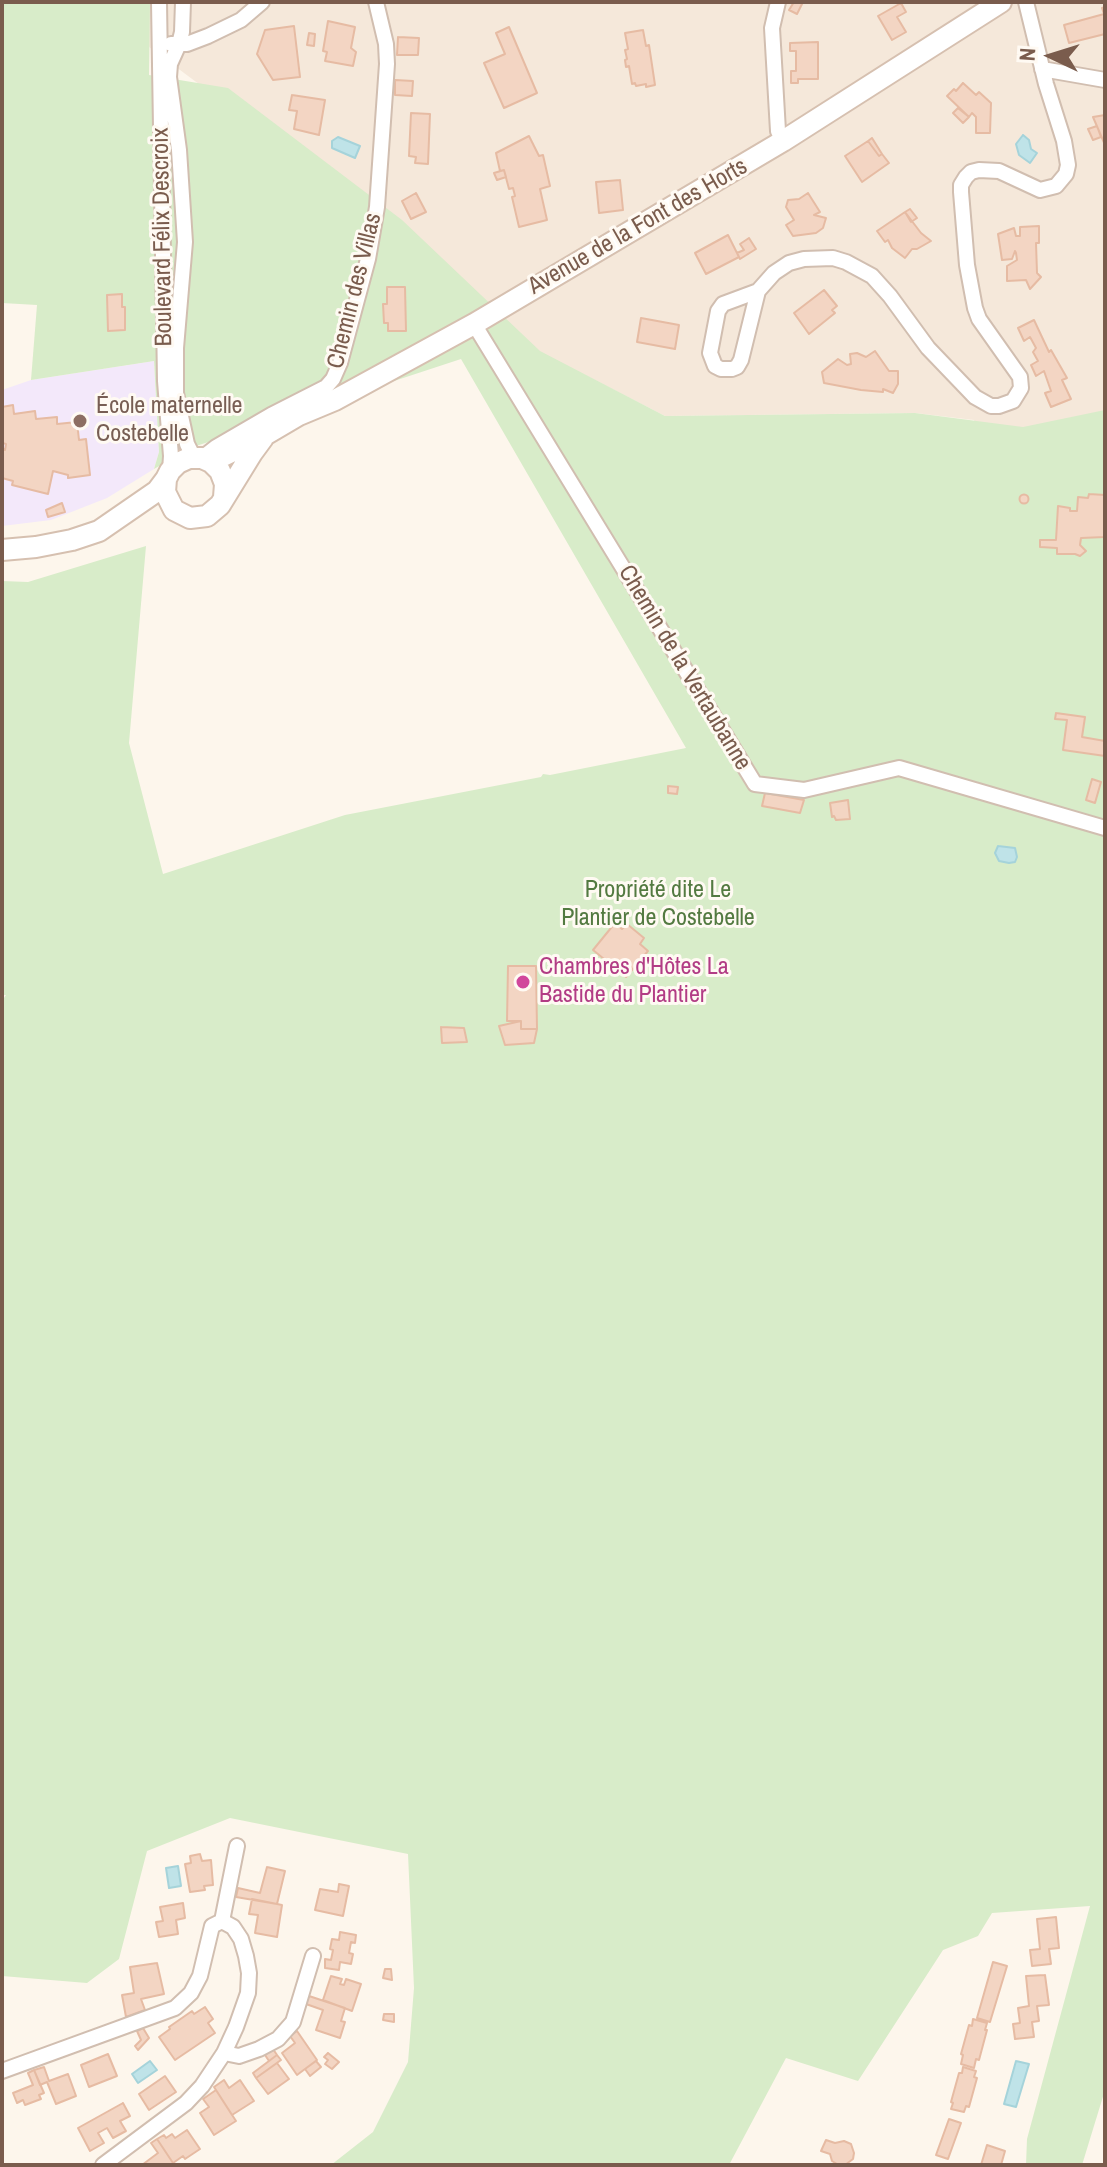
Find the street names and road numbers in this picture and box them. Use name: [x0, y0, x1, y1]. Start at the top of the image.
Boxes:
street label: Boulevard Félix Descroix: [147, 127, 179, 347]
street label: Avenue de la Font des Horts: [523, 152, 753, 302]
street label: Chemin des Villas: [322, 210, 388, 372]
street label: Chemin de la Vertaubanne: [611, 560, 757, 776]

